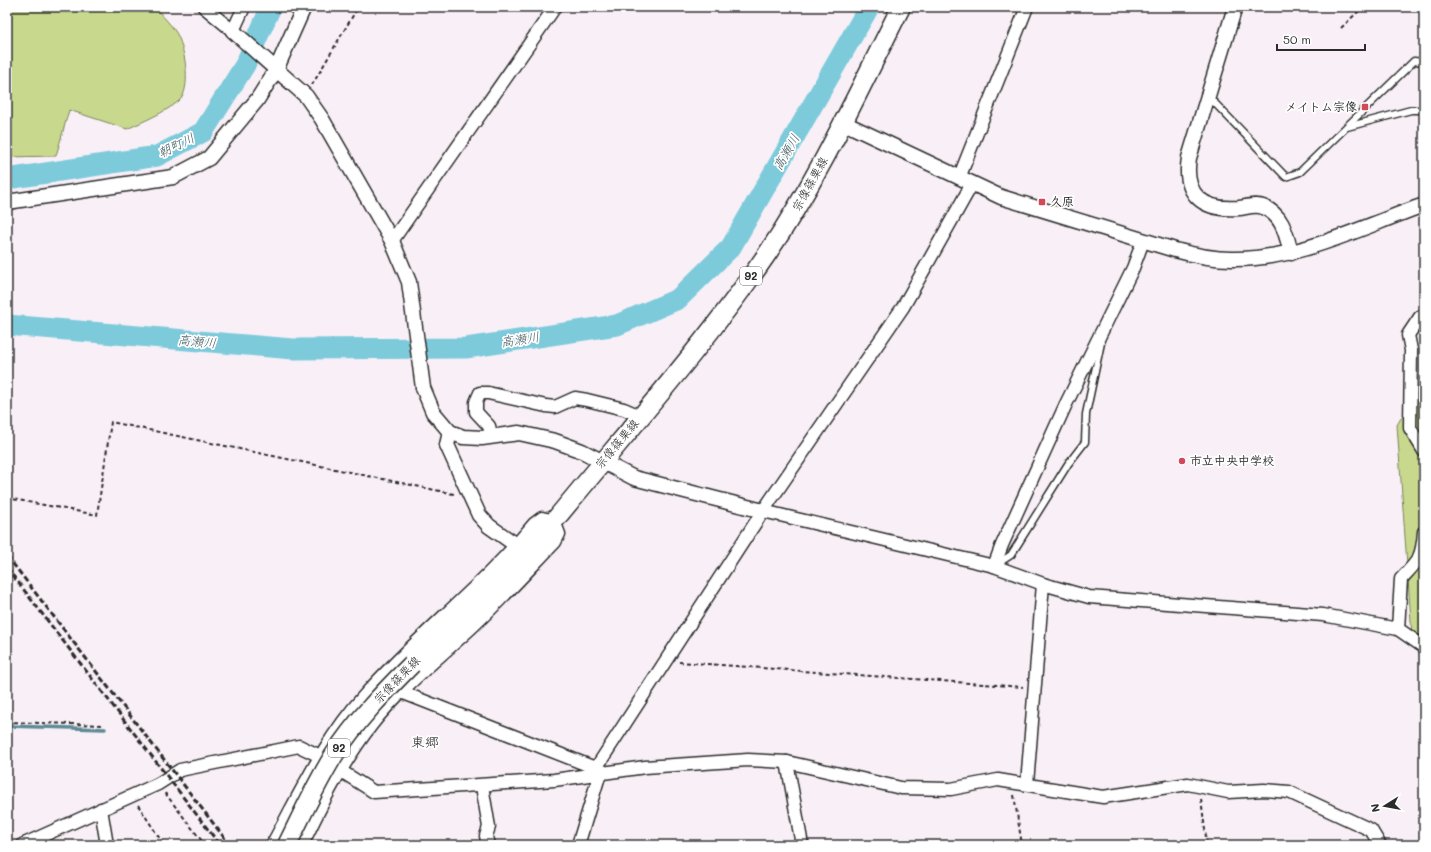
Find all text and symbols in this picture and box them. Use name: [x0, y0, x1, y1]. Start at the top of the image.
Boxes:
scale bar: [1277, 26, 1365, 52]
text: 50 m: [1283, 31, 1311, 47]
place label: メイトム宗像: [1285, 98, 1357, 114]
marker: メイトム宗像: [1360, 102, 1370, 112]
water label: 朝町川: [155, 128, 197, 161]
water label: 高瀬川: [768, 131, 803, 173]
street label: 宗像篠栗線: [788, 153, 831, 214]
place label: 久原: [1050, 193, 1074, 209]
marker: 久原: [1037, 197, 1047, 207]
road number: 92: [740, 267, 762, 285]
water label: 高瀬川: [499, 327, 541, 350]
water label: 高瀬川: [177, 330, 217, 351]
street label: 宗像篠栗線: [591, 415, 642, 471]
place label: 市立中央中学校: [1190, 452, 1274, 468]
marker: 市立中央中学校: [1177, 456, 1187, 466]
street label: 宗像篠栗線: [370, 652, 423, 706]
district label: 東郷: [411, 732, 439, 751]
road number: 92: [328, 739, 350, 757]
north arrow: [1365, 786, 1405, 826]
text: N: [1367, 802, 1383, 814]

